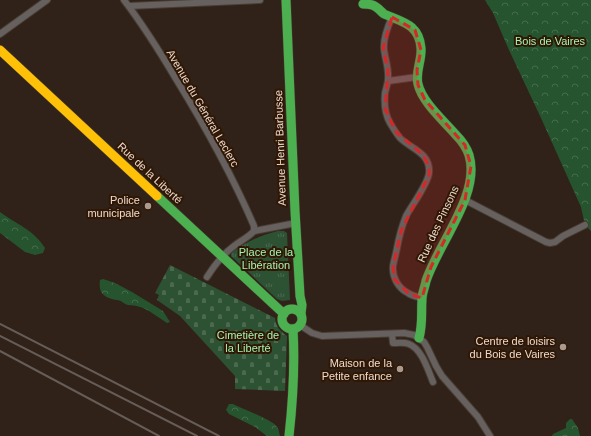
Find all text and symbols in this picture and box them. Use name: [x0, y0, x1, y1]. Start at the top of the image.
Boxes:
park label: Bois de Vaires: [515, 35, 586, 47]
street label: Avenue du Général Leclerc: [165, 47, 242, 169]
street label: Avenue Henri Barbusse: [272, 90, 288, 206]
street label: Rue de la Liberté: [115, 140, 185, 206]
street label: Rue des Pinsons: [415, 183, 461, 264]
place label: Police municipale: [87, 194, 140, 219]
marker: Police municipale: [143, 201, 153, 211]
park label: Place de la Libération: [239, 246, 294, 271]
park label: Cimetière de la Liberté: [217, 329, 279, 354]
place label: Centre de loisirs du Bois de Vaires: [470, 335, 555, 360]
marker: Centre de loisirs du Bois de Vaires: [558, 342, 568, 352]
place label: Maison de la Petite enfance: [322, 357, 393, 382]
marker: Maison de la Petite enfance: [395, 364, 405, 374]

